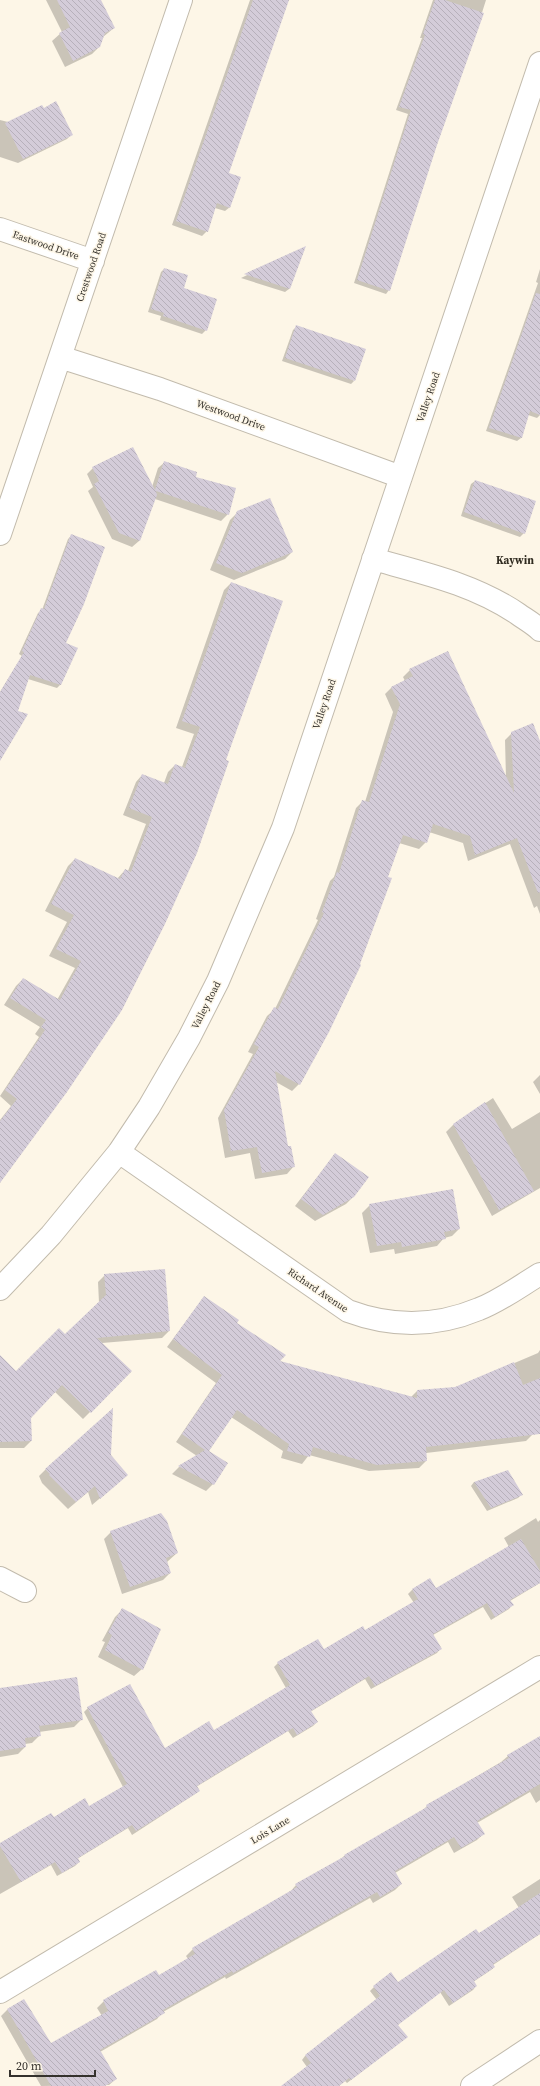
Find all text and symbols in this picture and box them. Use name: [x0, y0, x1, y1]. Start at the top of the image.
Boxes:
street label: Eastwood Drive: [11, 228, 81, 262]
street label: Crestwood Road: [73, 230, 109, 303]
street label: Valley Road: [413, 370, 443, 424]
street label: Westwood Drive: [195, 397, 267, 433]
district label: Kaywin: [496, 553, 534, 568]
street label: Valley Road: [309, 677, 339, 731]
street label: Valley Road: [188, 979, 224, 1031]
street label: Richard Avenue: [285, 1265, 351, 1315]
street label: Lois Lane: [248, 1813, 292, 1847]
scale bar: [10, 2052, 95, 2078]
text: 20 m: [16, 2058, 42, 2074]

